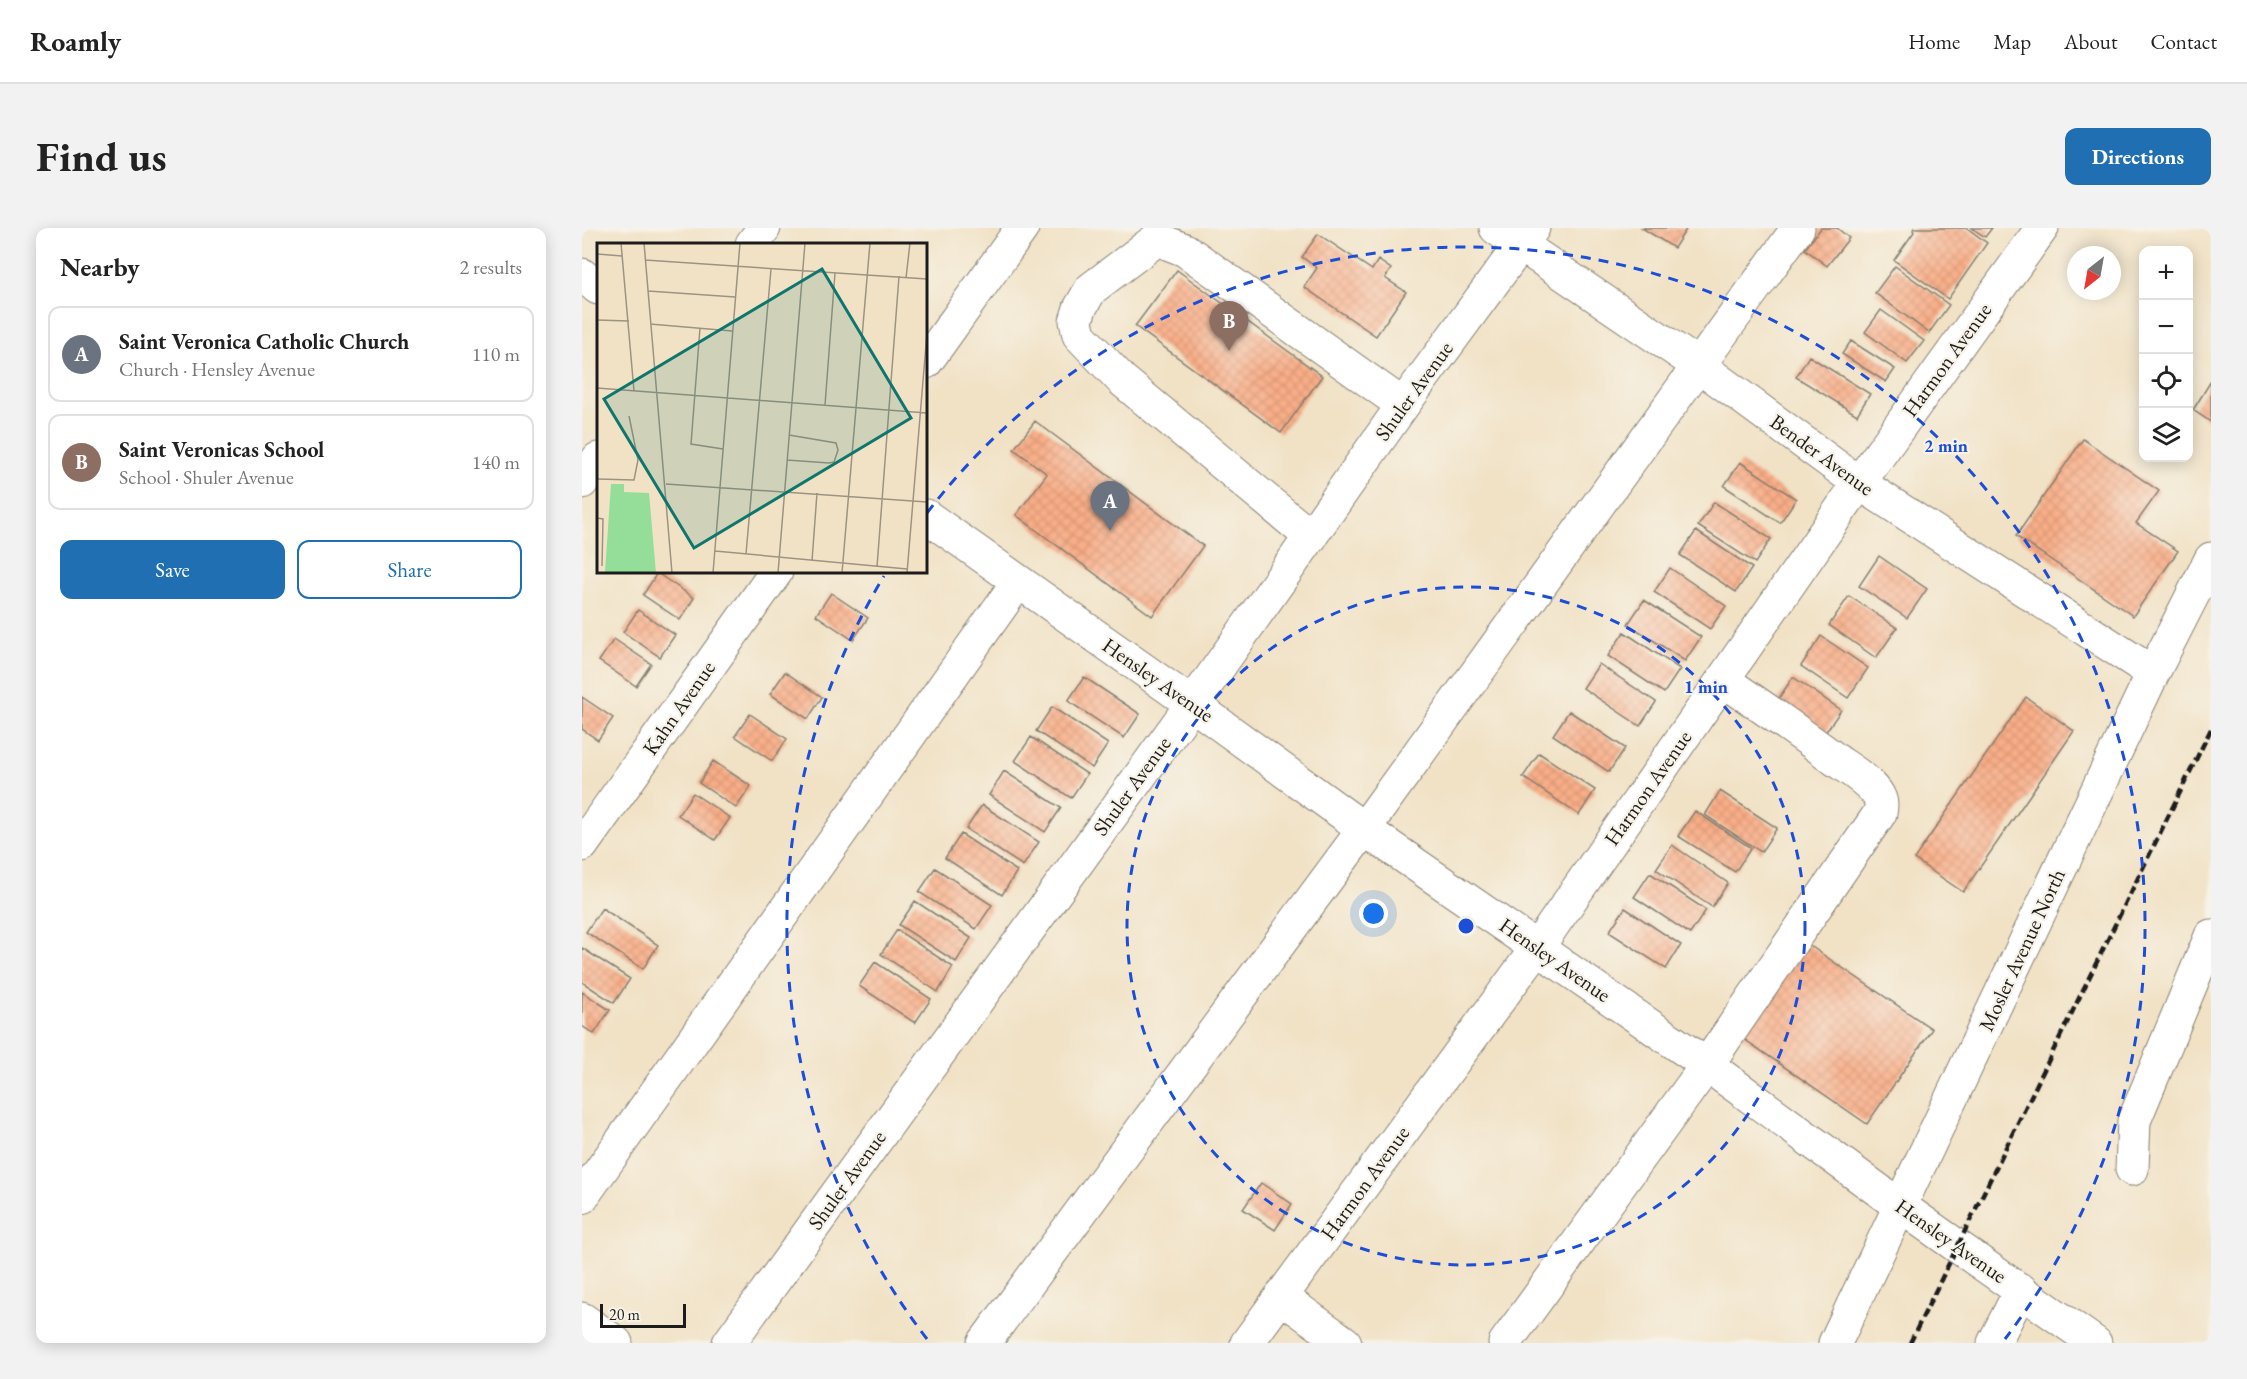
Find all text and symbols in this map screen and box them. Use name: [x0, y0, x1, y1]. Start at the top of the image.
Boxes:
text: Roamly: [30, 23, 121, 59]
text: Home: [1908, 28, 1960, 55]
text: Map: [1993, 28, 2031, 55]
text: About: [2064, 28, 2117, 55]
text: Contact: [2150, 28, 2217, 55]
button: Directions: [2065, 128, 2211, 185]
text: Find us: [36, 129, 167, 184]
inset map: [597, 243, 927, 573]
north arrow: [2067, 246, 2121, 300]
map controls: [2139, 246, 2193, 462]
button: +: [2139, 246, 2193, 300]
text: Nearby: [60, 250, 140, 284]
text: 2 results: [459, 254, 522, 280]
street label: Harmon Avenue: [1896, 297, 1997, 422]
button: −: [2139, 300, 2193, 354]
pin: B: [1210, 302, 1248, 351]
text: Saint Veronica Catholic Church: [119, 327, 409, 356]
street label: Shuler Avenue: [1368, 336, 1459, 446]
text: A: [74, 341, 89, 367]
text: 110 m: [472, 341, 520, 367]
button: locate: [2139, 354, 2193, 408]
text: Church · Hensley Avenue: [119, 356, 315, 382]
street label: Bender Avenue: [1765, 408, 1880, 501]
button: layers: [2139, 408, 2193, 462]
text: 2 min: [1924, 434, 1968, 457]
text: Saint Veronicas School: [119, 435, 324, 464]
text: B: [75, 449, 88, 475]
text: 140 m: [472, 449, 520, 475]
text: School · Shuler Avenue: [119, 464, 294, 490]
pin: A: [1090, 482, 1130, 531]
button: Save: [60, 540, 285, 599]
button: Share: [297, 540, 522, 599]
street label: Hensley Avenue: [1097, 631, 1219, 728]
street label: Kahn Avenue: [636, 655, 721, 760]
text: 1 min: [1684, 675, 1728, 698]
street label: Harmon Avenue: [1598, 725, 1697, 851]
street label: Shuler Avenue: [1086, 731, 1177, 841]
street label: Mosler Avenue North: [1972, 864, 2071, 1035]
your location: [1359, 899, 1388, 928]
street label: Hensley Avenue: [1494, 911, 1616, 1008]
centre of rings: [1456, 916, 1476, 936]
street label: Harmon Avenue: [1314, 1120, 1415, 1245]
street label: Shuler Avenue: [801, 1125, 892, 1235]
street label: Hensley Avenue: [1890, 1192, 2012, 1289]
scale bar: [600, 1301, 686, 1328]
text: 20 m: [609, 1304, 640, 1325]

